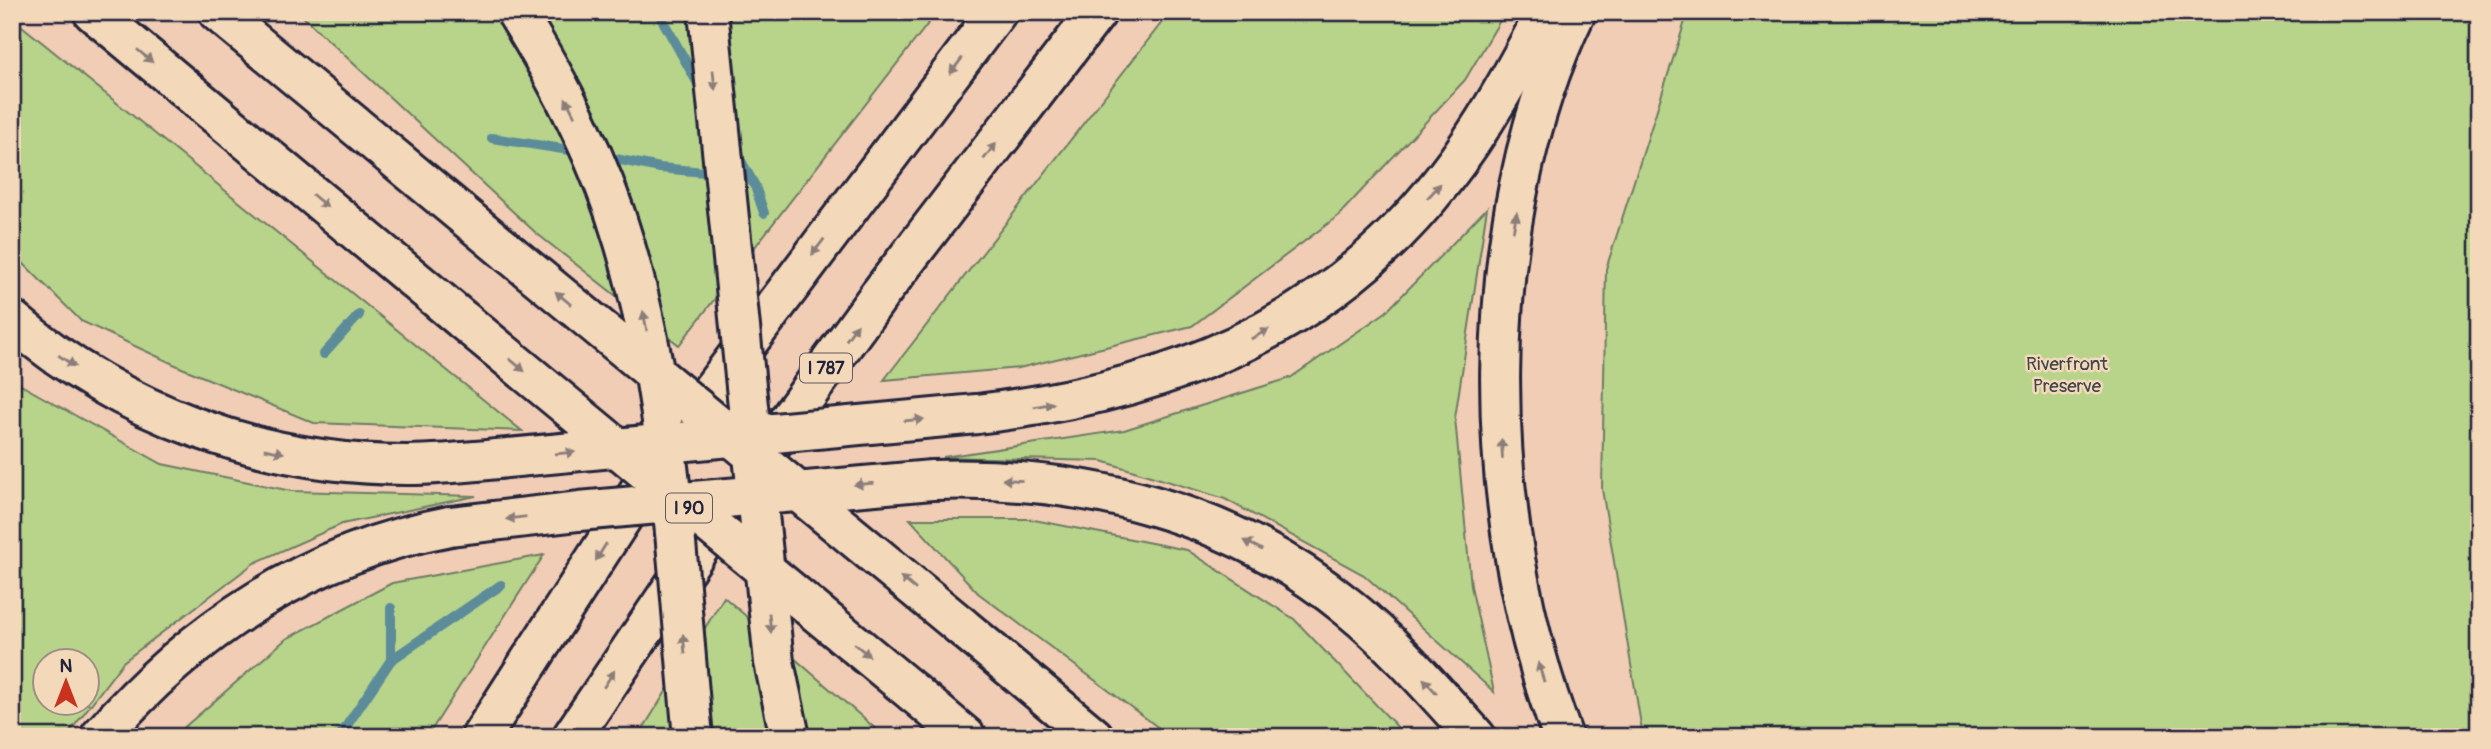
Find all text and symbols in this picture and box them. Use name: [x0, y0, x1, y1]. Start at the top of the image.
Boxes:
one-way arrow: [136, 48, 154, 64]
one-way arrow: [948, 57, 963, 75]
one-way arrow: [709, 69, 720, 91]
one-way arrow: [565, 97, 576, 117]
one-way arrow: [982, 143, 997, 161]
one-way arrow: [1426, 182, 1442, 200]
one-way arrow: [311, 193, 329, 209]
one-way arrow: [1509, 211, 1520, 233]
one-way arrow: [811, 238, 825, 257]
one-way arrow: [554, 290, 572, 305]
one-way arrow: [639, 310, 650, 332]
one-way arrow: [845, 323, 859, 342]
one-way arrow: [1250, 329, 1270, 341]
park label: Riverfront Preserve: [2026, 352, 2108, 398]
one-way arrow: [57, 354, 76, 367]
road number: I 787: [800, 354, 852, 382]
one-way arrow: [507, 357, 525, 372]
one-way arrow: [1034, 399, 1056, 410]
one-way arrow: [903, 414, 925, 425]
one-way arrow: [1496, 437, 1507, 459]
one-way arrow: [263, 445, 285, 456]
one-way arrow: [554, 447, 576, 458]
one-way arrow: [1000, 474, 1022, 485]
one-way arrow: [853, 479, 875, 490]
road number: I 90: [666, 494, 712, 522]
one-way arrow: [505, 512, 527, 523]
one-way arrow: [1243, 540, 1263, 551]
one-way arrow: [594, 543, 607, 562]
one-way arrow: [900, 576, 917, 591]
one-way arrow: [764, 613, 775, 635]
one-way arrow: [678, 633, 689, 655]
one-way arrow: [852, 643, 870, 658]
north arrow: [32, 648, 102, 718]
text: N: [60, 654, 73, 678]
one-way arrow: [1536, 661, 1546, 682]
one-way arrow: [602, 670, 615, 689]
one-way arrow: [1422, 677, 1438, 695]

